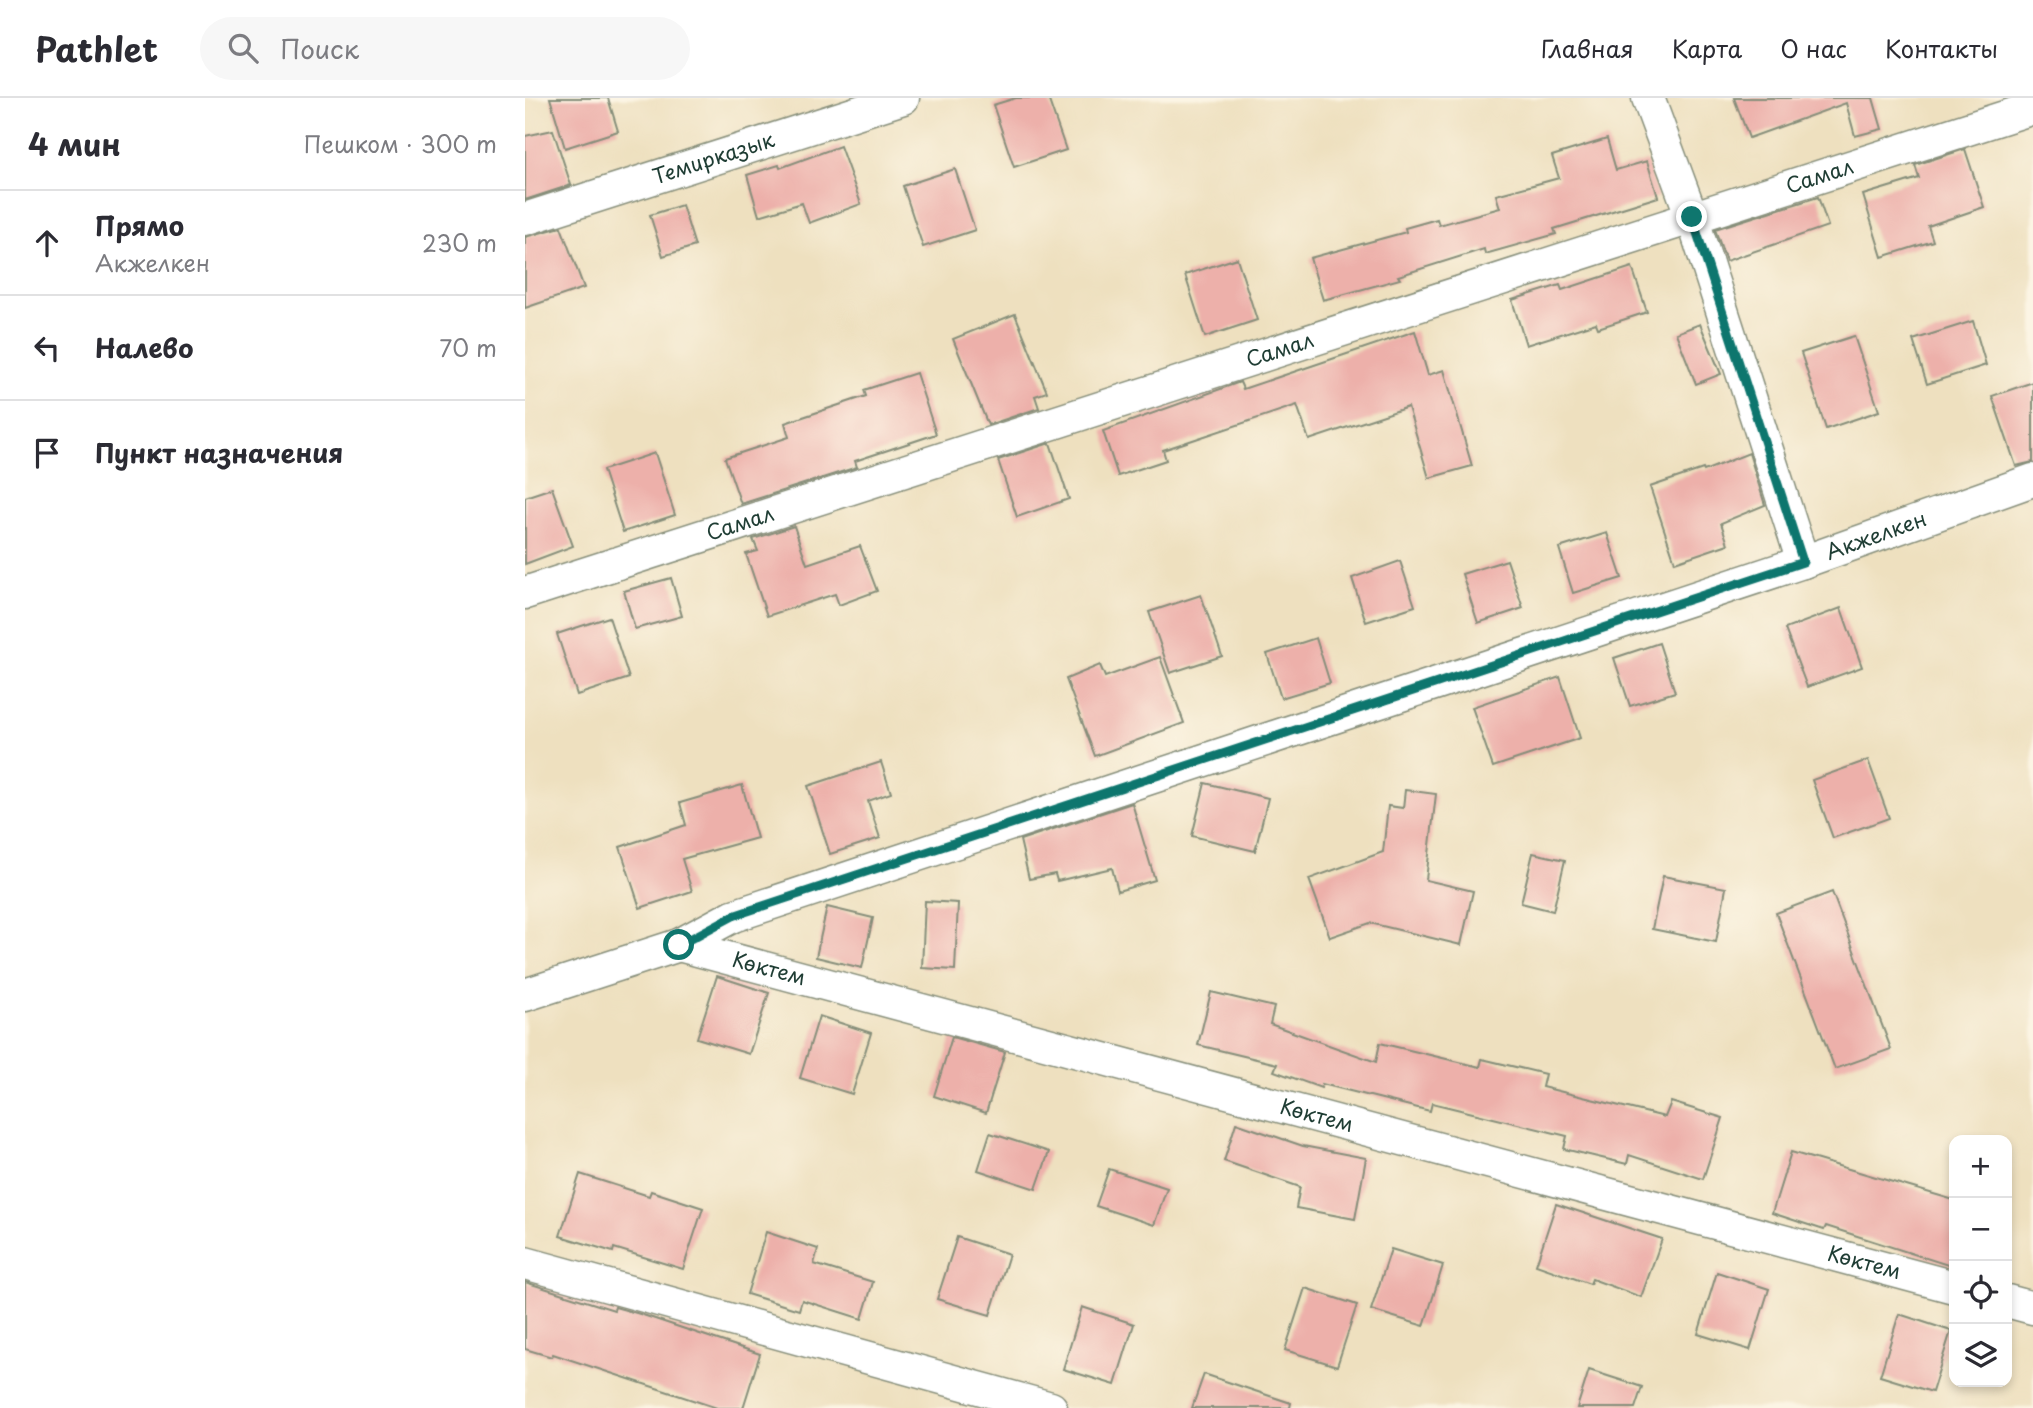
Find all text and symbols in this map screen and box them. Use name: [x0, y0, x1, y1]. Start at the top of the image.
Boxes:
search box: [200, 17, 690, 80]
text: Pathlet: [35, 23, 158, 73]
icon: search: [224, 29, 262, 67]
text: Поиск: [280, 29, 359, 68]
text: Главная: [1541, 30, 1634, 66]
text: Карта: [1672, 30, 1742, 66]
text: О нас: [1780, 30, 1847, 66]
text: Контакты: [1885, 30, 1998, 66]
text: 4 мин: [28, 121, 121, 166]
street label: Темирказык: [648, 122, 778, 191]
text: Пешком · 300 m: [304, 126, 497, 161]
street label: Самал: [1781, 149, 1857, 201]
route end: [1676, 201, 1707, 232]
text: Прямо: [95, 206, 184, 245]
icon: ahead: [28, 224, 66, 262]
text: 230 m: [422, 225, 497, 260]
text: Акжелкен: [95, 245, 210, 280]
street label: Самал: [1241, 322, 1317, 374]
text: Налево: [95, 328, 193, 367]
icon: left: [28, 329, 66, 367]
text: 70 m: [439, 330, 497, 365]
text: Пункт назначения: [95, 433, 343, 472]
icon: arrive: [28, 434, 66, 472]
street label: Самал: [702, 496, 778, 548]
street label: Акжелкен: [1821, 501, 1930, 567]
route start: [663, 929, 694, 960]
street label: Көктем: [729, 942, 810, 992]
street label: Көктем: [1277, 1089, 1357, 1139]
map controls: [1949, 1135, 2012, 1387]
button: +: [1949, 1135, 2012, 1198]
button: −: [1949, 1198, 2012, 1261]
street label: Көктем: [1824, 1236, 1905, 1286]
button: locate: [1949, 1261, 2012, 1324]
button: layers: [1949, 1324, 2012, 1387]

